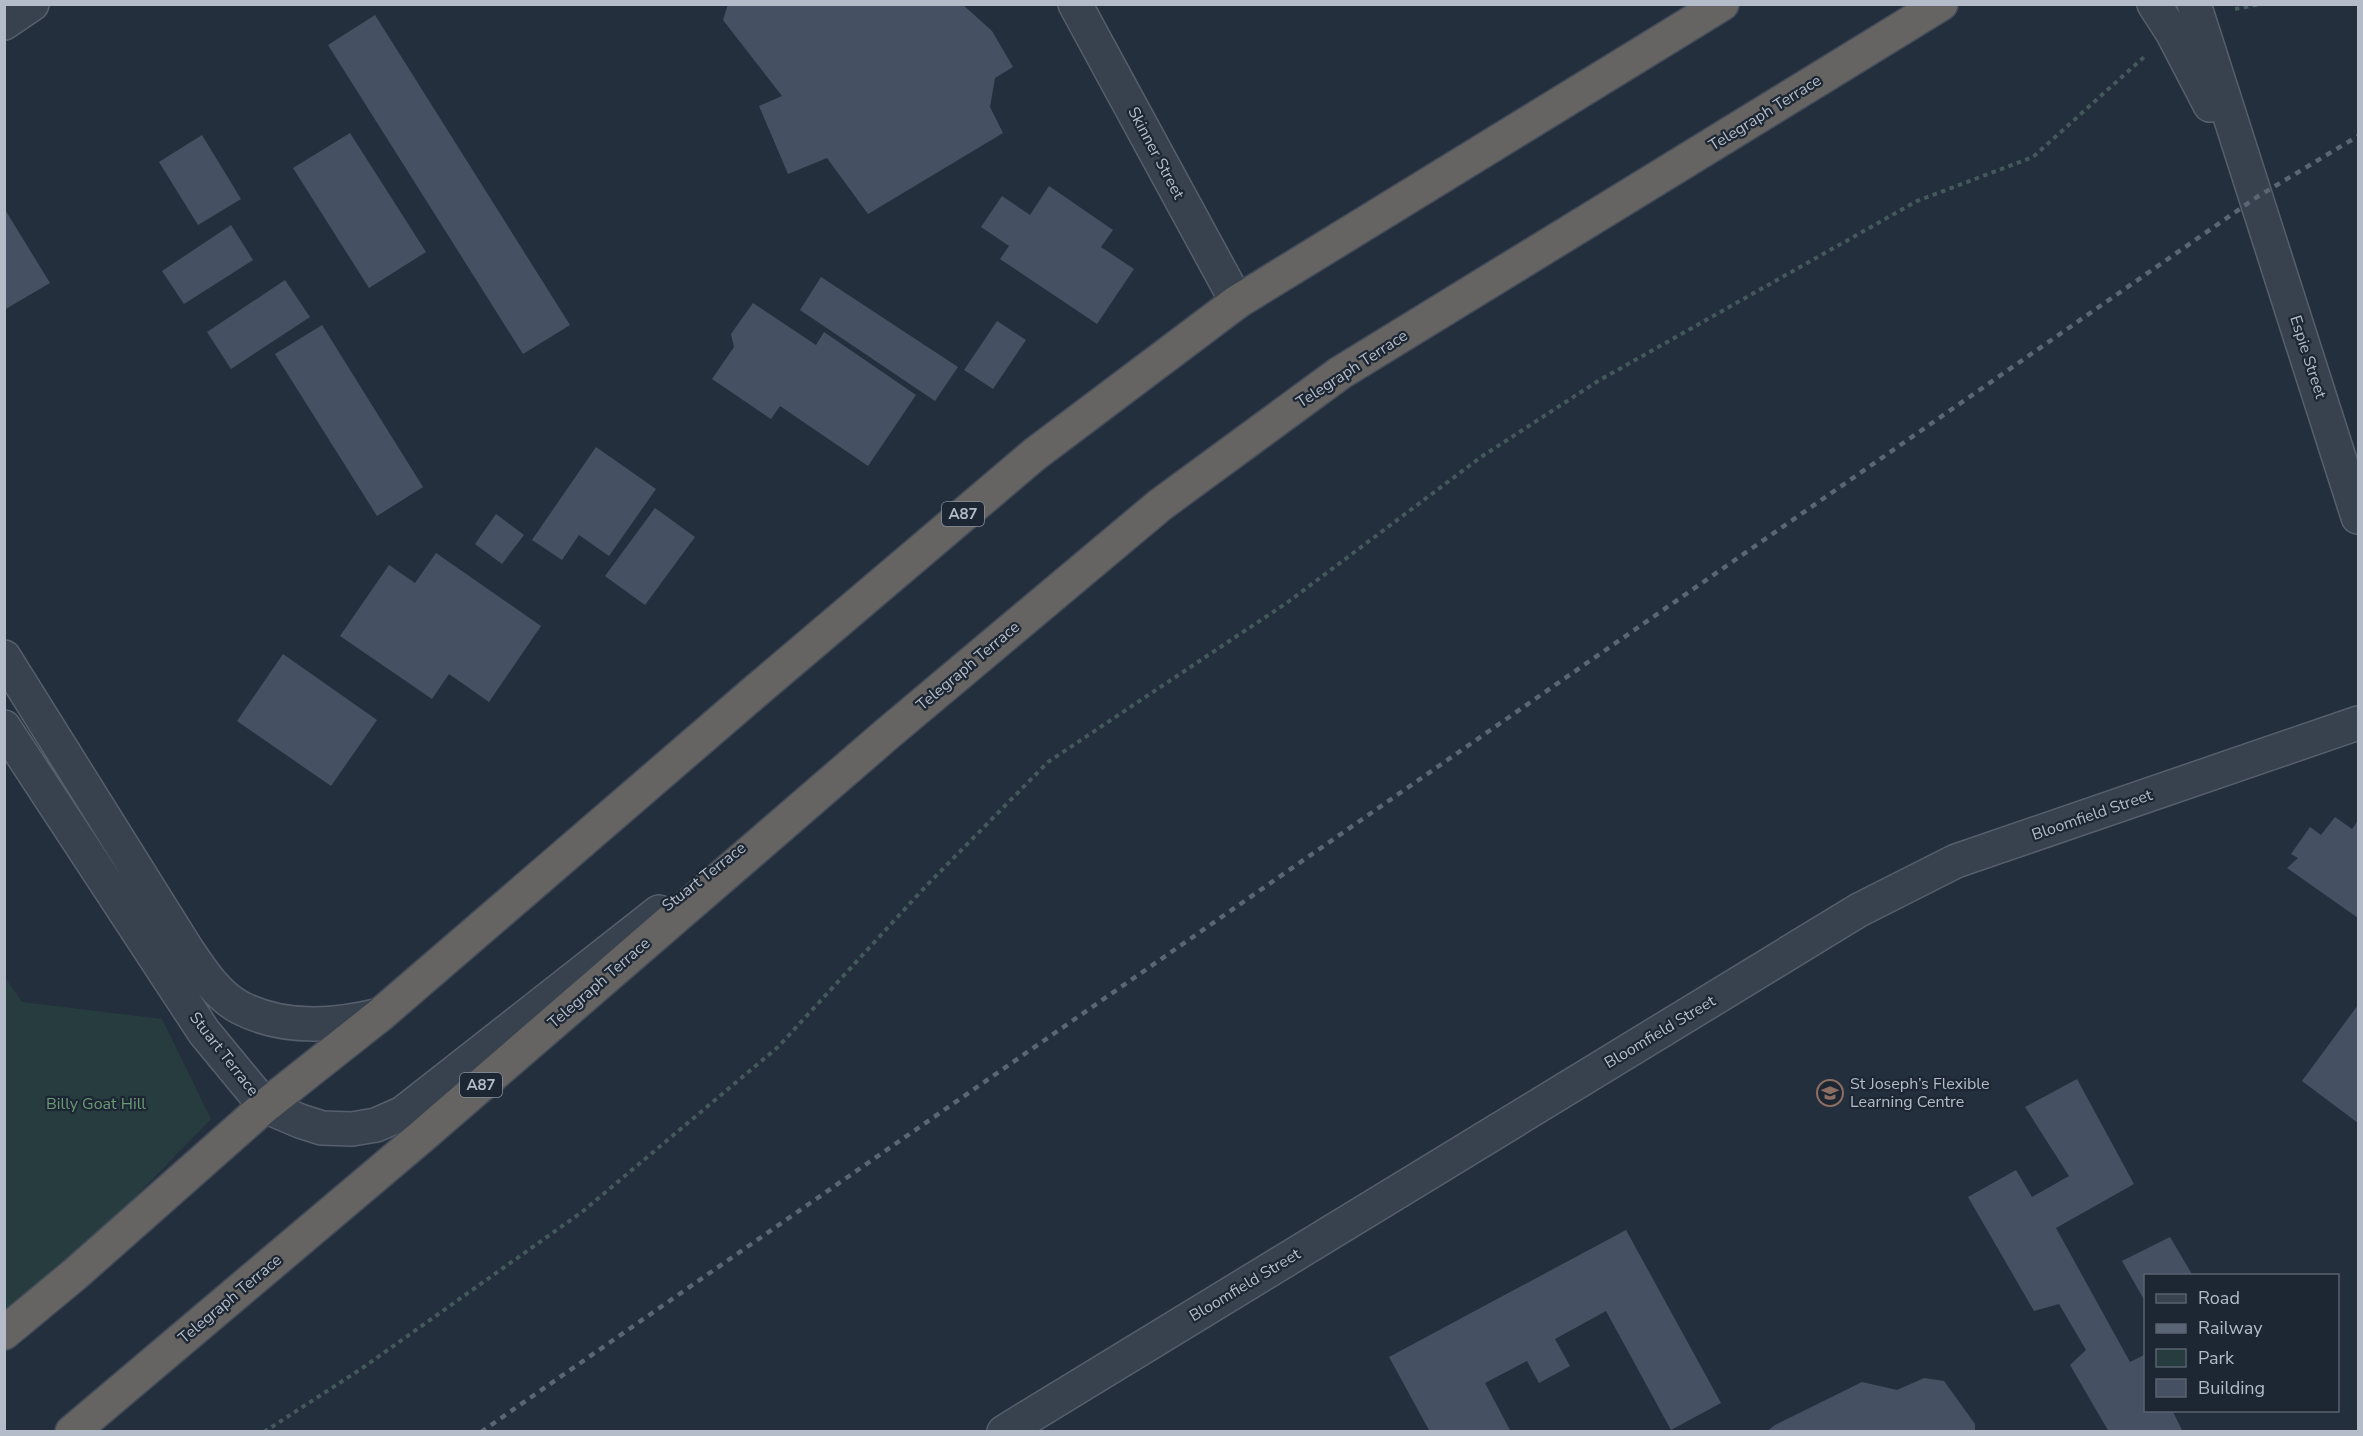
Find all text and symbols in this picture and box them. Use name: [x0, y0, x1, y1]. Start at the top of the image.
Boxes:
street label: Telegraph Terrace: [1705, 70, 1825, 156]
street label: Skinner Street: [1122, 103, 1190, 203]
street label: Espie Street: [2284, 313, 2332, 402]
street label: Telegraph Terrace: [1292, 325, 1412, 413]
road number: A87: [942, 502, 984, 526]
street label: Telegraph Terrace: [912, 616, 1024, 716]
street label: Bloomfield Street: [2029, 784, 2156, 846]
street label: Stuart Terrace: [657, 837, 751, 917]
street label: Telegraph Terrace: [543, 932, 655, 1034]
street label: Bloomfield Street: [1600, 990, 1720, 1074]
street label: Stuart Terrace: [184, 1007, 264, 1101]
road number: A87: [460, 1073, 502, 1097]
place label: St Joseph’s Flexible Learning Centre: [1850, 1073, 1989, 1113]
school or university icon: St Joseph’s Flexible Learning Centre: [1815, 1078, 1845, 1108]
park label: Billy Goat Hill: [46, 1093, 146, 1115]
street label: Bloomfield Street: [1185, 1243, 1305, 1327]
street label: Telegraph Terrace: [174, 1249, 286, 1349]
legend: [2144, 1274, 2339, 1412]
text: Road: [2198, 1286, 2240, 1310]
text: Railway: [2198, 1316, 2263, 1340]
text: Park: [2198, 1346, 2235, 1370]
text: Building: [2198, 1376, 2265, 1400]

